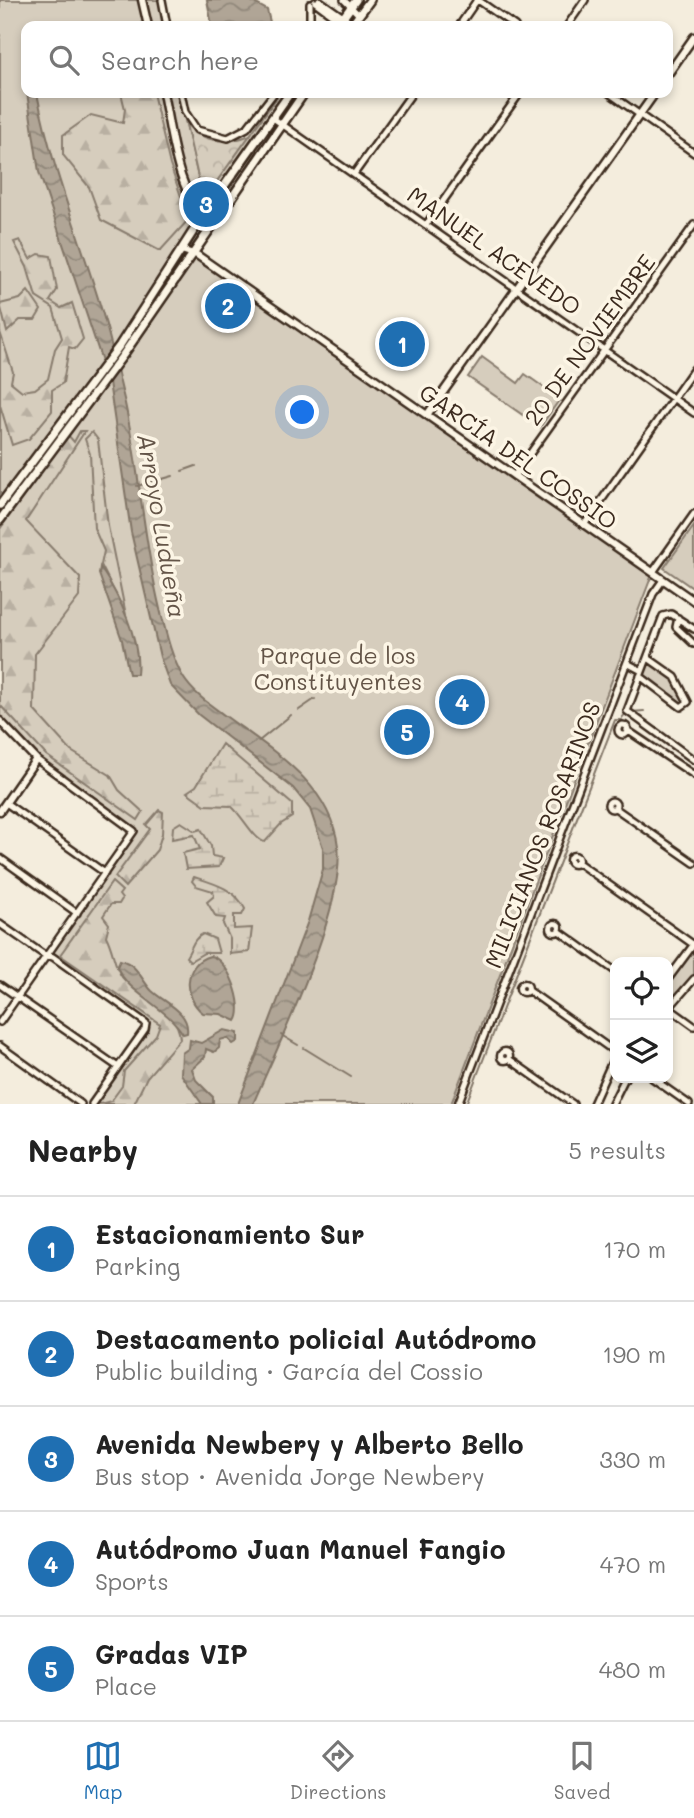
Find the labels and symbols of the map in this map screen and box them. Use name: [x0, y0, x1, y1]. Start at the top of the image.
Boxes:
pin: 3: [183, 178, 229, 230]
street label: MANUEL ACEVEDO: [402, 179, 587, 321]
street label: 20 DE NOVIEMBRE: [517, 248, 661, 431]
pin: 2: [205, 280, 251, 332]
pin: 1: [379, 318, 425, 370]
street label: GARCÍA DEL COSSIO: [414, 377, 623, 536]
your location: [285, 395, 319, 429]
water label: Arroyo Ludueña: [131, 431, 194, 620]
park label: Parque de los Constituyentes: [254, 640, 422, 696]
pin: 4: [439, 676, 485, 728]
street label: MILICIANOS ROSARINOS: [477, 697, 607, 972]
pin: 5: [384, 706, 430, 758]

